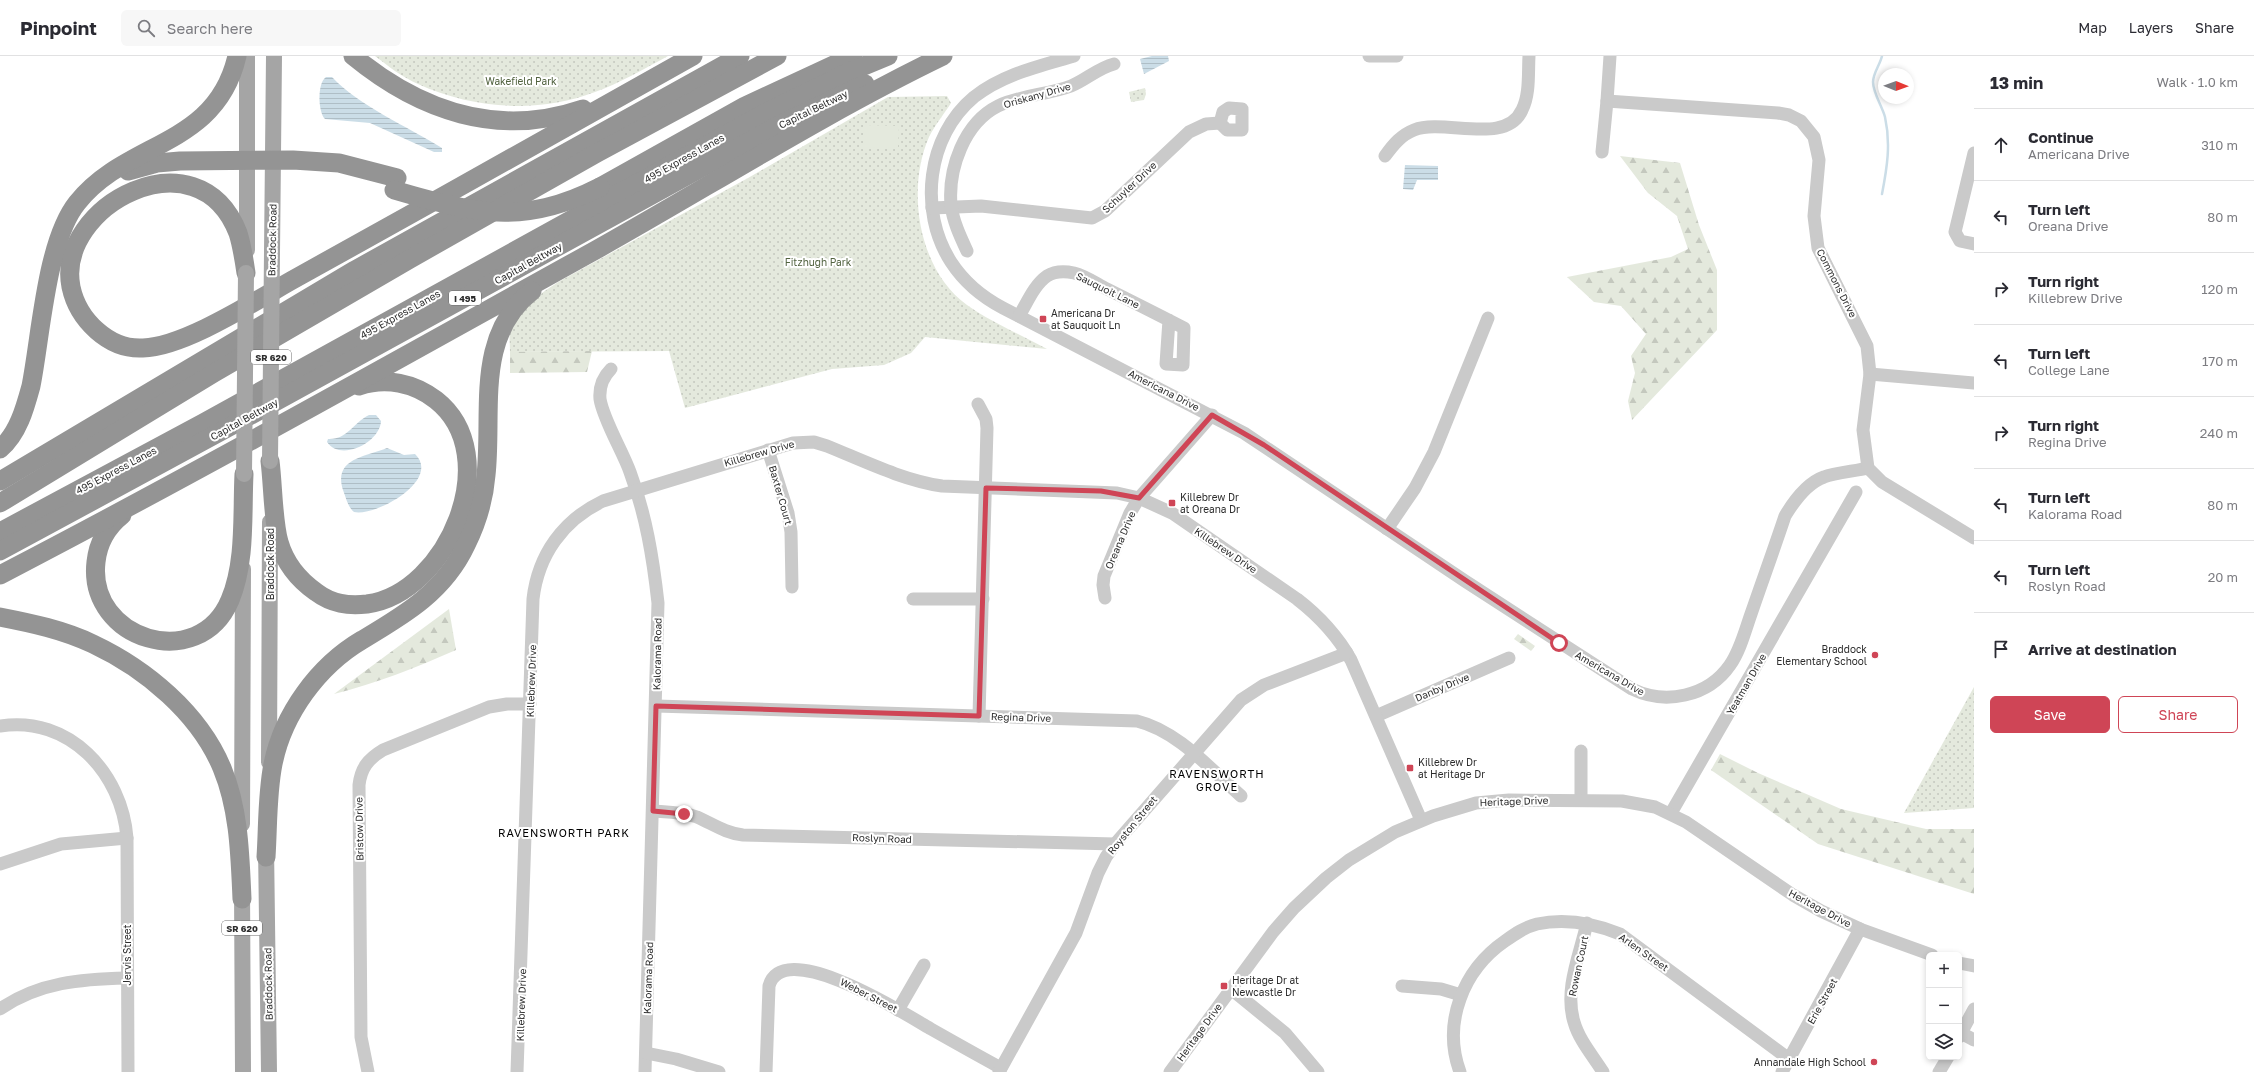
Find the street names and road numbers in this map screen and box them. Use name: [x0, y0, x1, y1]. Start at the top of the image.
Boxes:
street label: Oriskany Drive: [1002, 80, 1072, 110]
street label: Capital Beltway: [777, 87, 850, 131]
street label: 495 Express Lanes: [642, 131, 726, 185]
street label: Schuyler Drive: [1099, 159, 1159, 215]
street label: Braddock Road: [265, 204, 279, 276]
street label: Capital Beltway: [492, 239, 564, 286]
street label: Commons Drive: [1815, 247, 1860, 319]
street label: Sauquoit Lane: [1074, 270, 1142, 311]
street label: 495 Express Lanes: [358, 287, 442, 341]
road number: I 495: [449, 291, 481, 305]
road number: SR 620: [251, 350, 291, 364]
street label: Americana Drive: [1126, 367, 1202, 413]
street label: Capital Beltway: [208, 395, 280, 442]
street label: Killebrew Drive: [722, 437, 796, 469]
street label: 495 Express Lanes: [74, 444, 158, 496]
street label: Baxter Court: [767, 464, 795, 526]
street label: Oreana Drive: [1102, 509, 1138, 571]
street label: Killebrew Drive: [1193, 525, 1260, 575]
street label: Braddock Road: [264, 528, 276, 600]
street label: Kalorama Road: [650, 618, 664, 690]
street label: Killebrew Drive: [524, 644, 538, 718]
street label: Americana Drive: [1573, 648, 1647, 698]
street label: Yeatman Drive: [1724, 651, 1769, 717]
street label: Danby Drive: [1413, 670, 1471, 704]
street label: Regina Drive: [991, 710, 1052, 724]
street label: Royston Street: [1105, 793, 1159, 857]
street label: Heritage Drive: [1479, 794, 1549, 808]
street label: Bristow Drive: [352, 797, 366, 861]
street label: Roslyn Road: [852, 831, 912, 845]
street label: Heritage Drive: [1787, 887, 1853, 930]
road number: SR 620: [222, 921, 262, 935]
street label: Jervis Street: [121, 924, 133, 986]
street label: Arlen Street: [1617, 931, 1671, 973]
street label: Rowan Court: [1566, 935, 1590, 997]
street label: Kalorama Road: [641, 942, 655, 1014]
street label: Braddock Road: [261, 948, 275, 1020]
street label: Killebrew Drive: [514, 968, 528, 1042]
street label: Weber Street: [838, 975, 900, 1015]
street label: Erie Street: [1804, 976, 1840, 1026]
street label: Heritage Drive: [1174, 1000, 1224, 1063]

